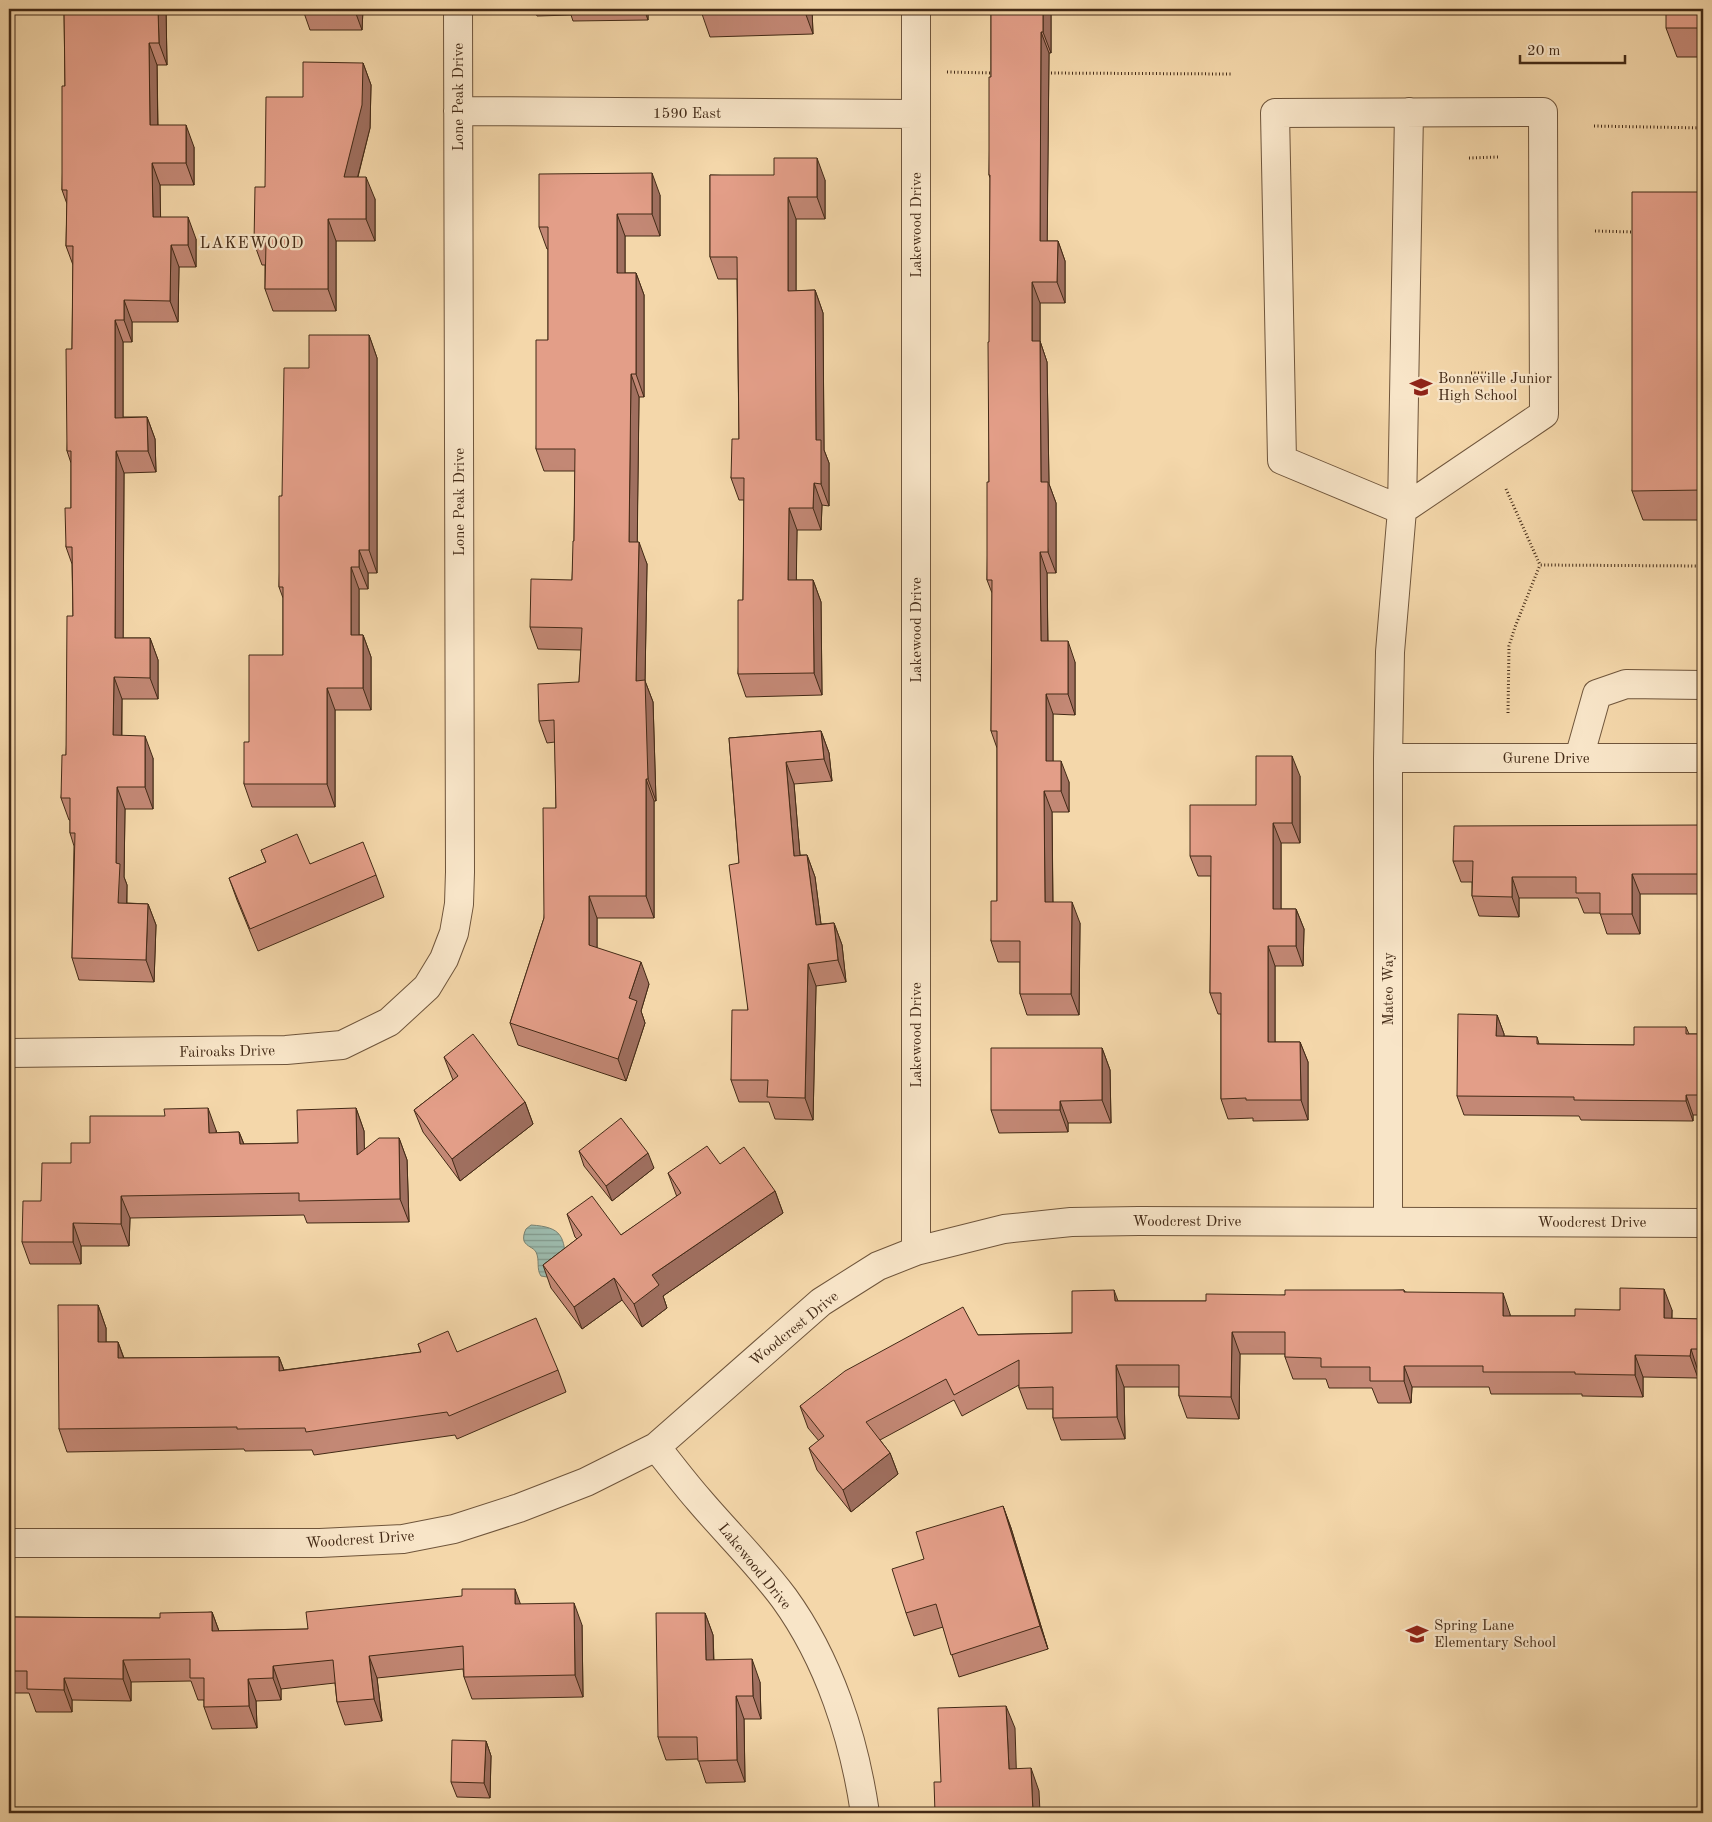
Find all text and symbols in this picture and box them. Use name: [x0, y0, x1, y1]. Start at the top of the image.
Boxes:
scale bar: [1520, 32, 1624, 64]
street label: Lone Peak Drive: [452, 43, 467, 151]
text: 20 m: [1527, 44, 1561, 59]
street label: 1590 East: [653, 107, 721, 122]
street label: Lakewood Drive: [910, 172, 925, 278]
district label: LAKEWOOD: [199, 236, 305, 252]
place label: Bonneville Junior High School: [1438, 372, 1552, 404]
school or university icon: Bonneville Junior High School: [1408, 374, 1434, 400]
street label: Lone Peak Drive: [453, 448, 468, 556]
street label: Lakewood Drive: [910, 577, 925, 683]
street label: Gurene Drive: [1502, 752, 1590, 767]
street label: Mateo Way: [1382, 952, 1397, 1026]
street label: Lakewood Drive: [910, 982, 925, 1088]
street label: Fairoaks Drive: [179, 1044, 275, 1061]
street label: Woodcrest Drive: [1133, 1215, 1242, 1230]
street label: Woodcrest Drive: [1538, 1216, 1647, 1231]
street label: Woodcrest Drive: [748, 1289, 842, 1369]
street label: Lakewood Drive: [715, 1521, 793, 1613]
street label: Woodcrest Drive: [305, 1529, 415, 1552]
place label: Spring Lane Elementary School: [1434, 1619, 1556, 1651]
school or university icon: Spring Lane Elementary School: [1404, 1621, 1430, 1647]

